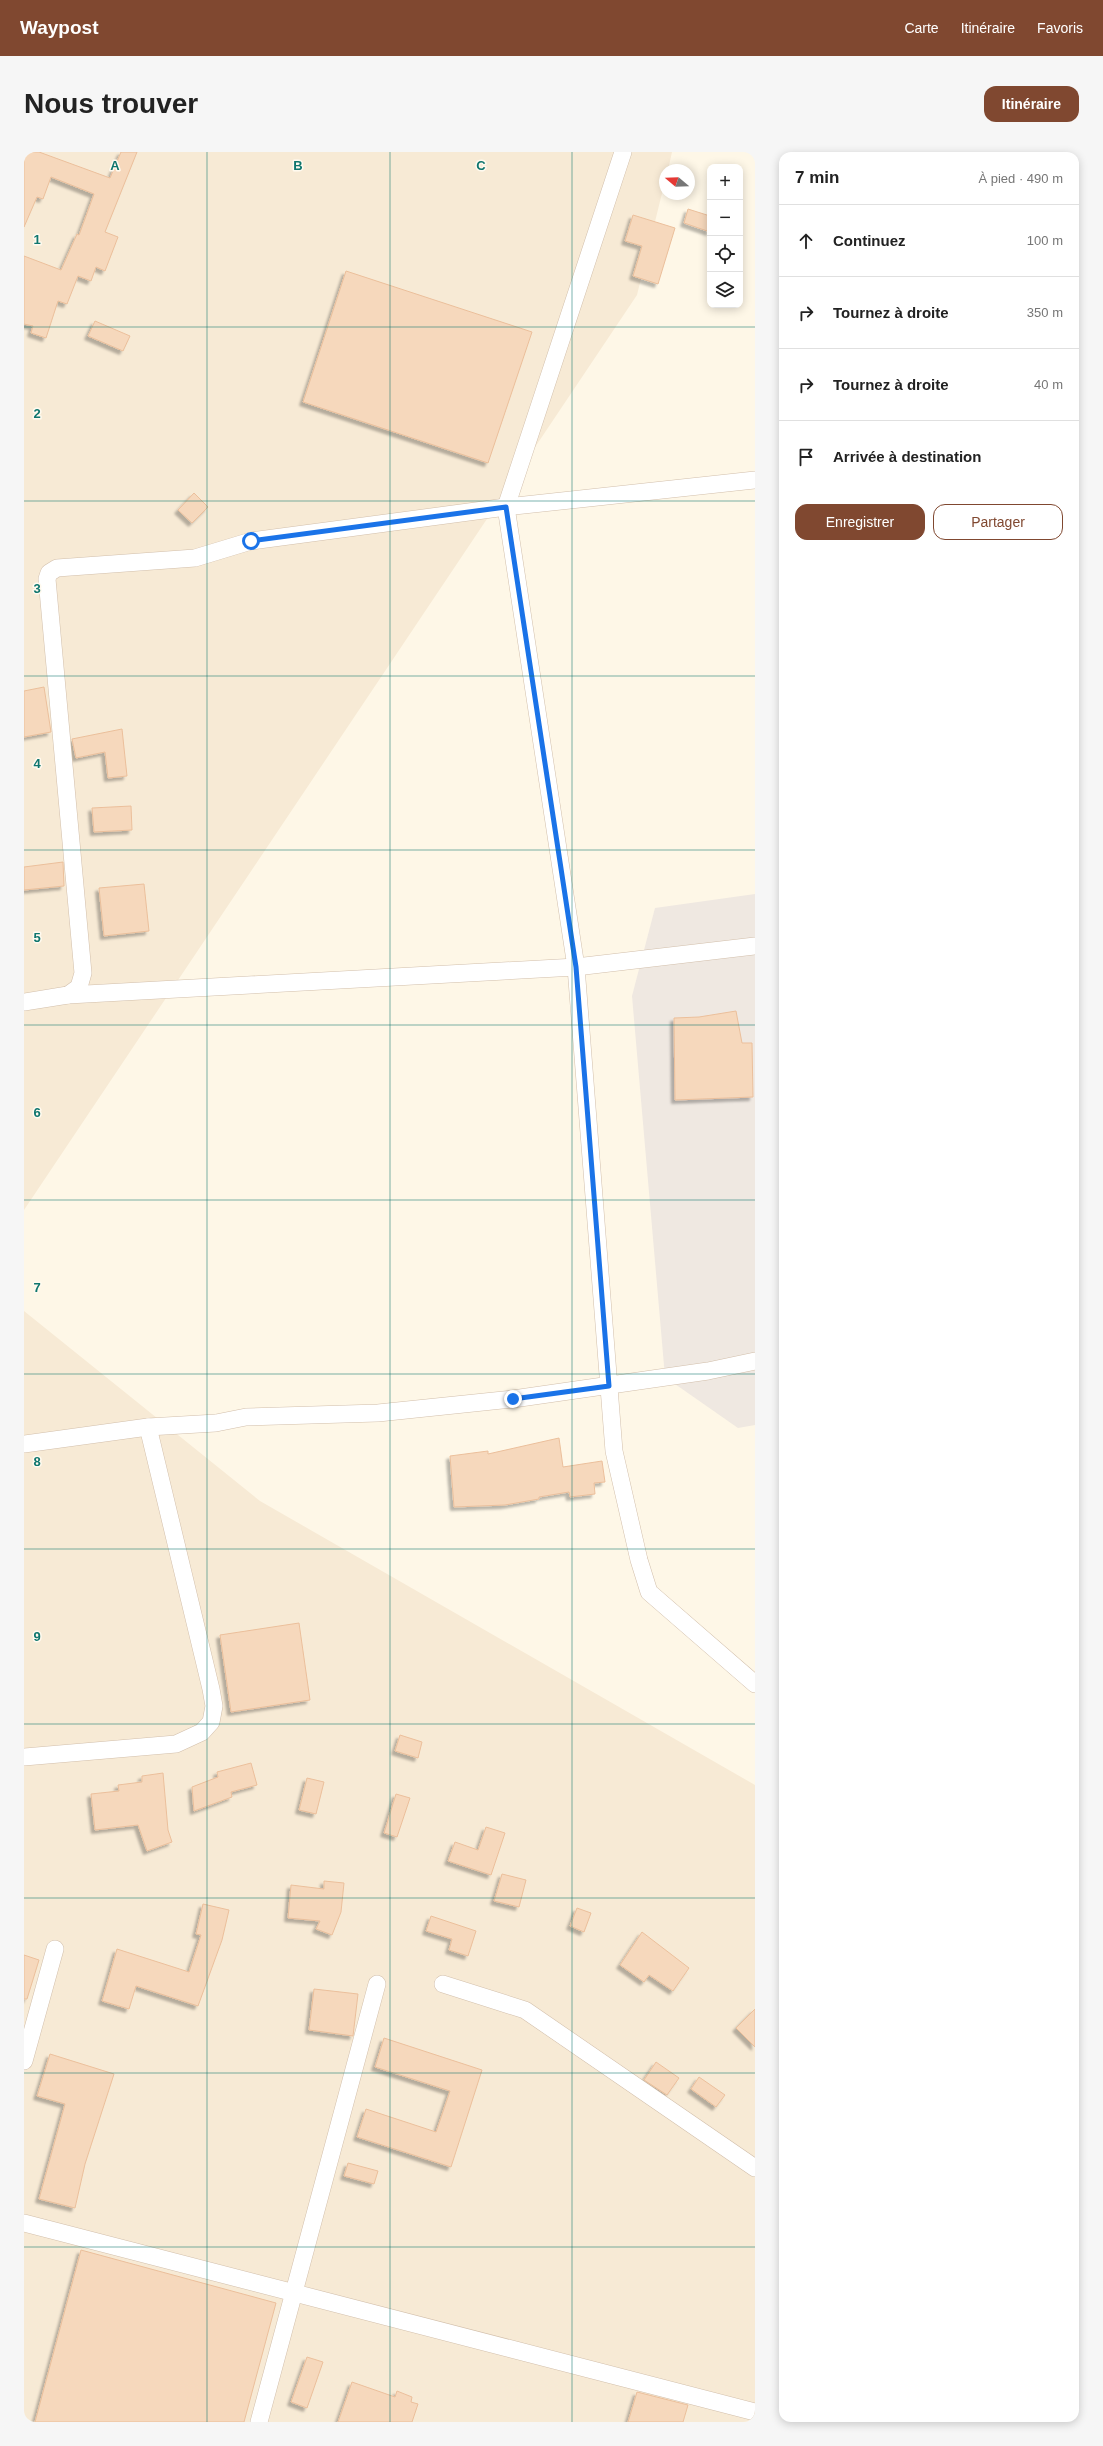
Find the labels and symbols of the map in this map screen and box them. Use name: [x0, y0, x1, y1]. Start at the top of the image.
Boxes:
text: A: [110, 158, 120, 173]
text: B: [293, 158, 303, 173]
text: C: [476, 158, 486, 173]
north arrow: [659, 164, 695, 200]
text: 1: [33, 232, 41, 247]
text: 2: [33, 406, 41, 421]
route start: [242, 532, 260, 550]
text: 3: [33, 581, 41, 596]
text: 4: [33, 756, 41, 771]
text: 5: [33, 930, 41, 945]
text: 6: [33, 1105, 41, 1120]
text: 7: [33, 1280, 41, 1295]
route end: [504, 1390, 522, 1408]
text: 8: [33, 1454, 41, 1469]
text: 9: [33, 1629, 41, 1644]

